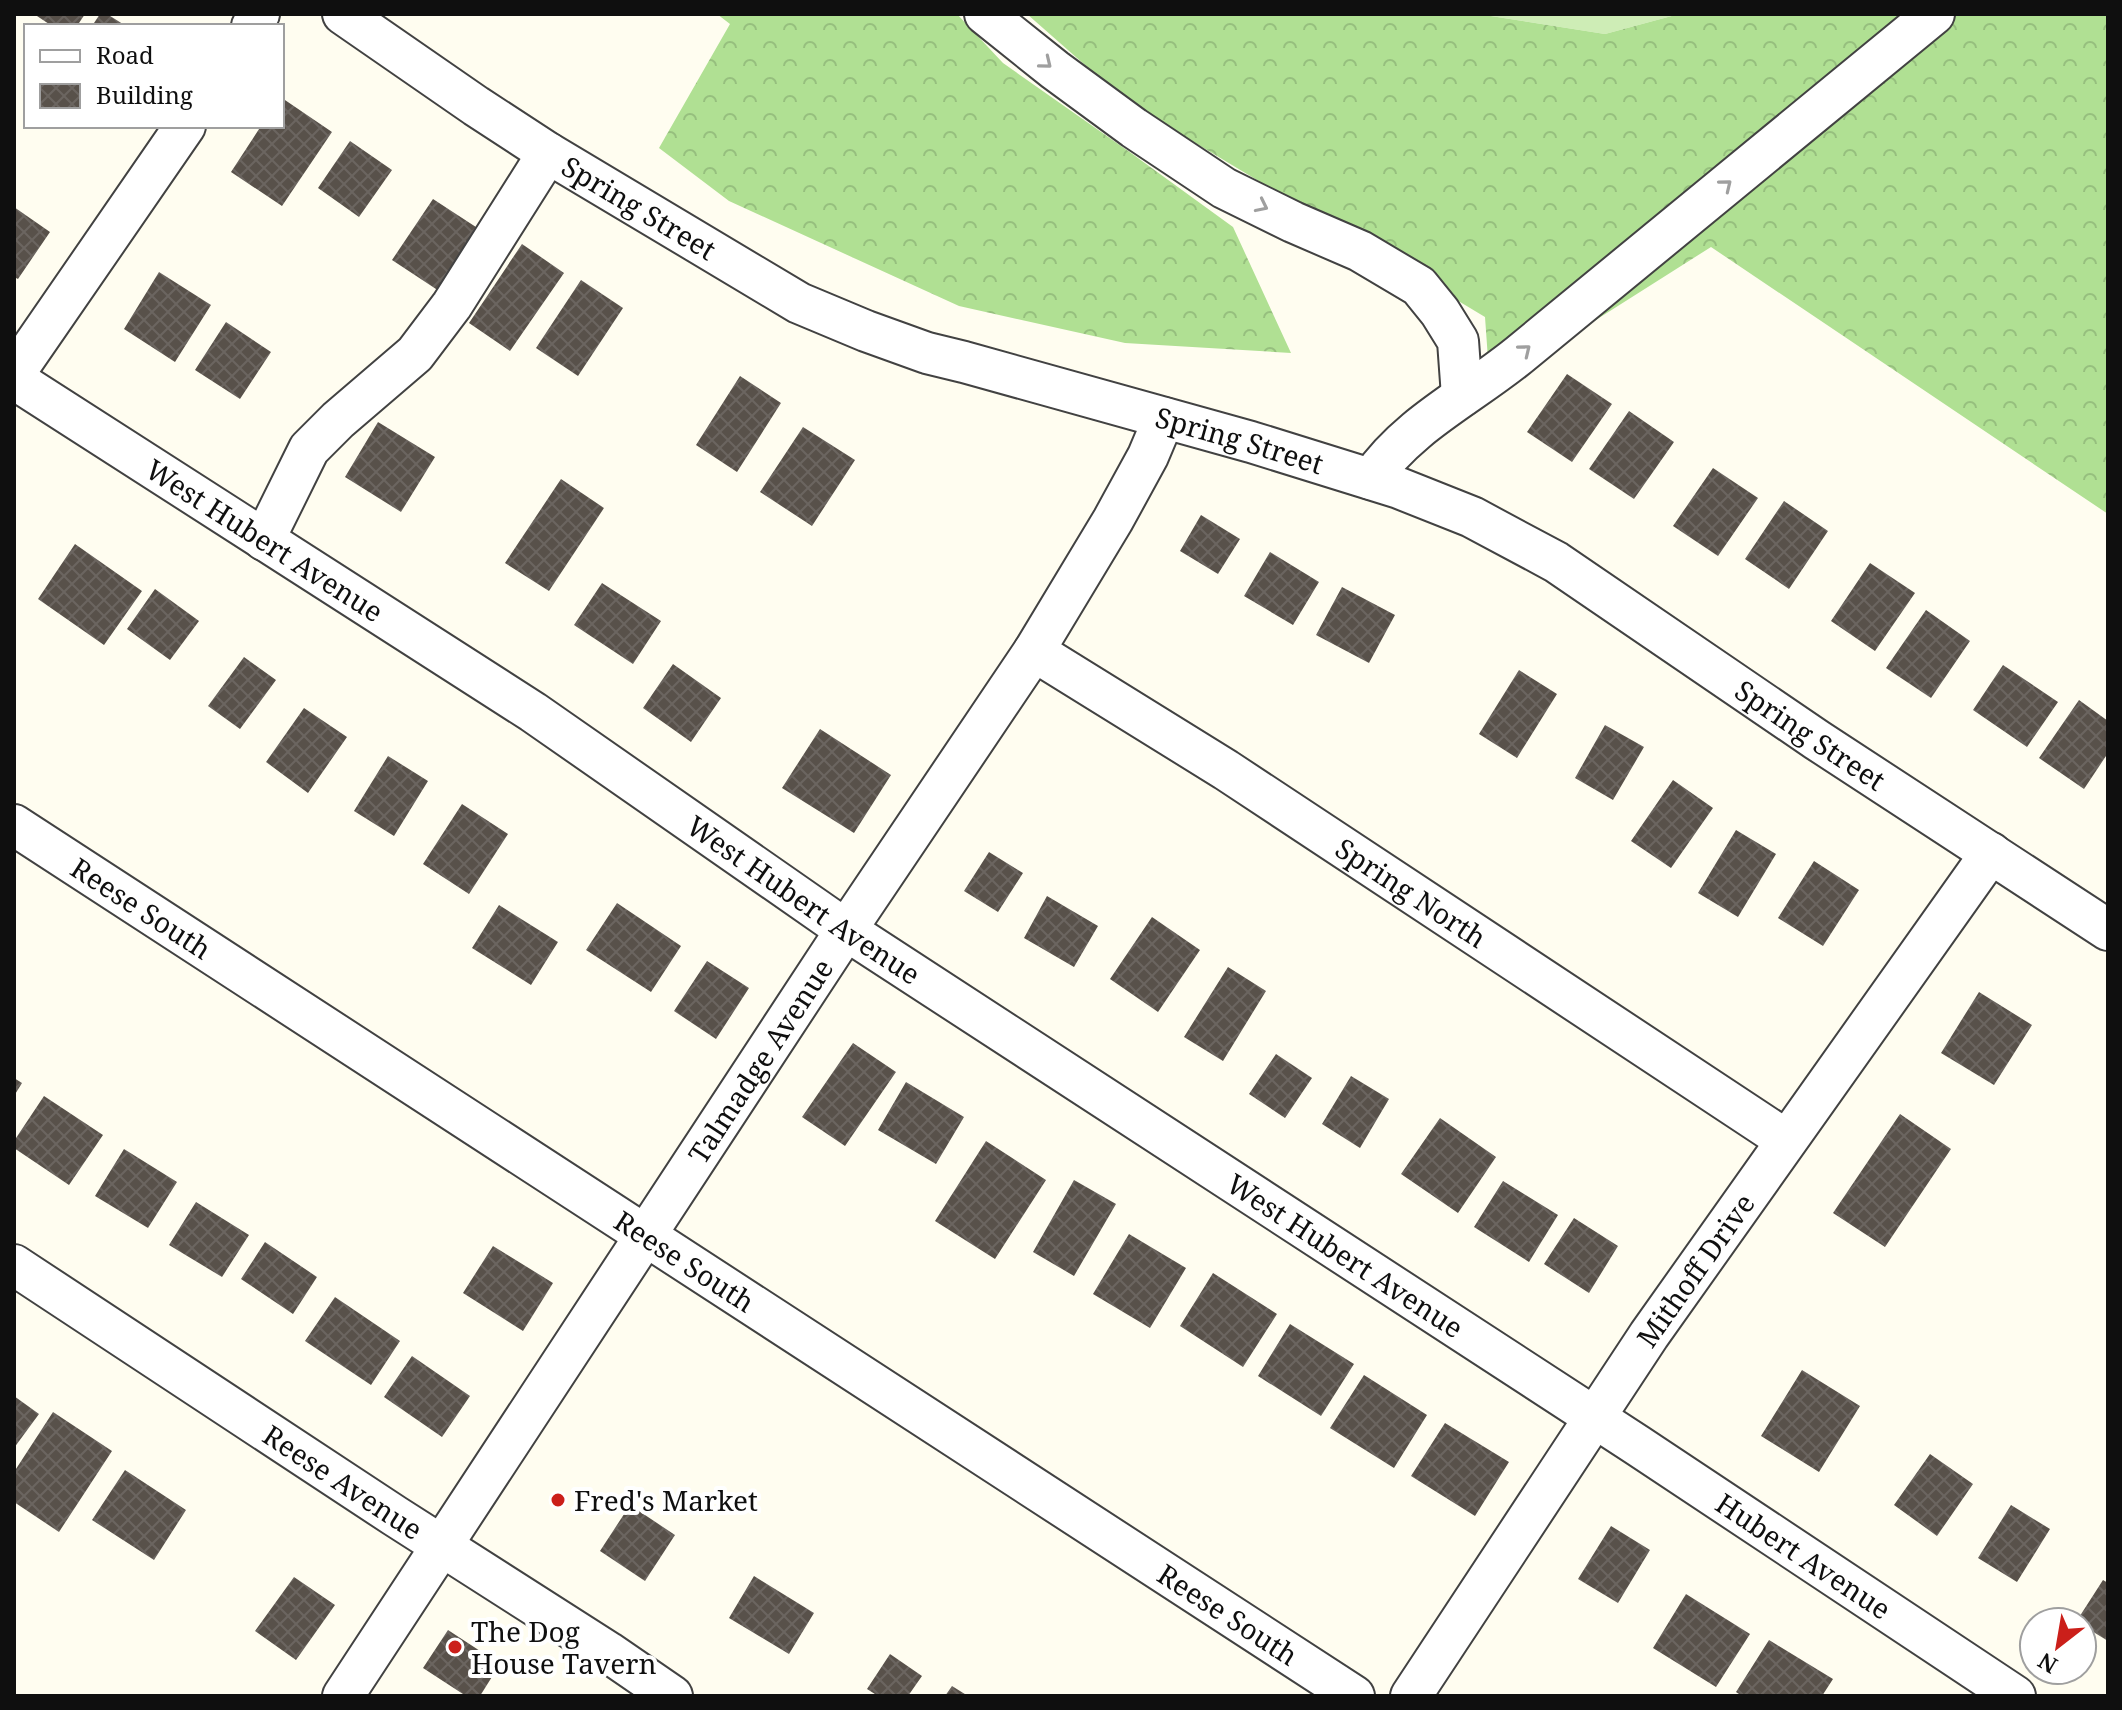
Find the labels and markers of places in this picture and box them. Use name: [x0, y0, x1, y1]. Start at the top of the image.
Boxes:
place label: Fred's Market: [574, 1481, 758, 1519]
marker: Fred's Market: [549, 1491, 567, 1509]
place label: The Dog House Tavern: [471, 1612, 657, 1682]
marker: The Dog House Tavern: [446, 1638, 464, 1656]

